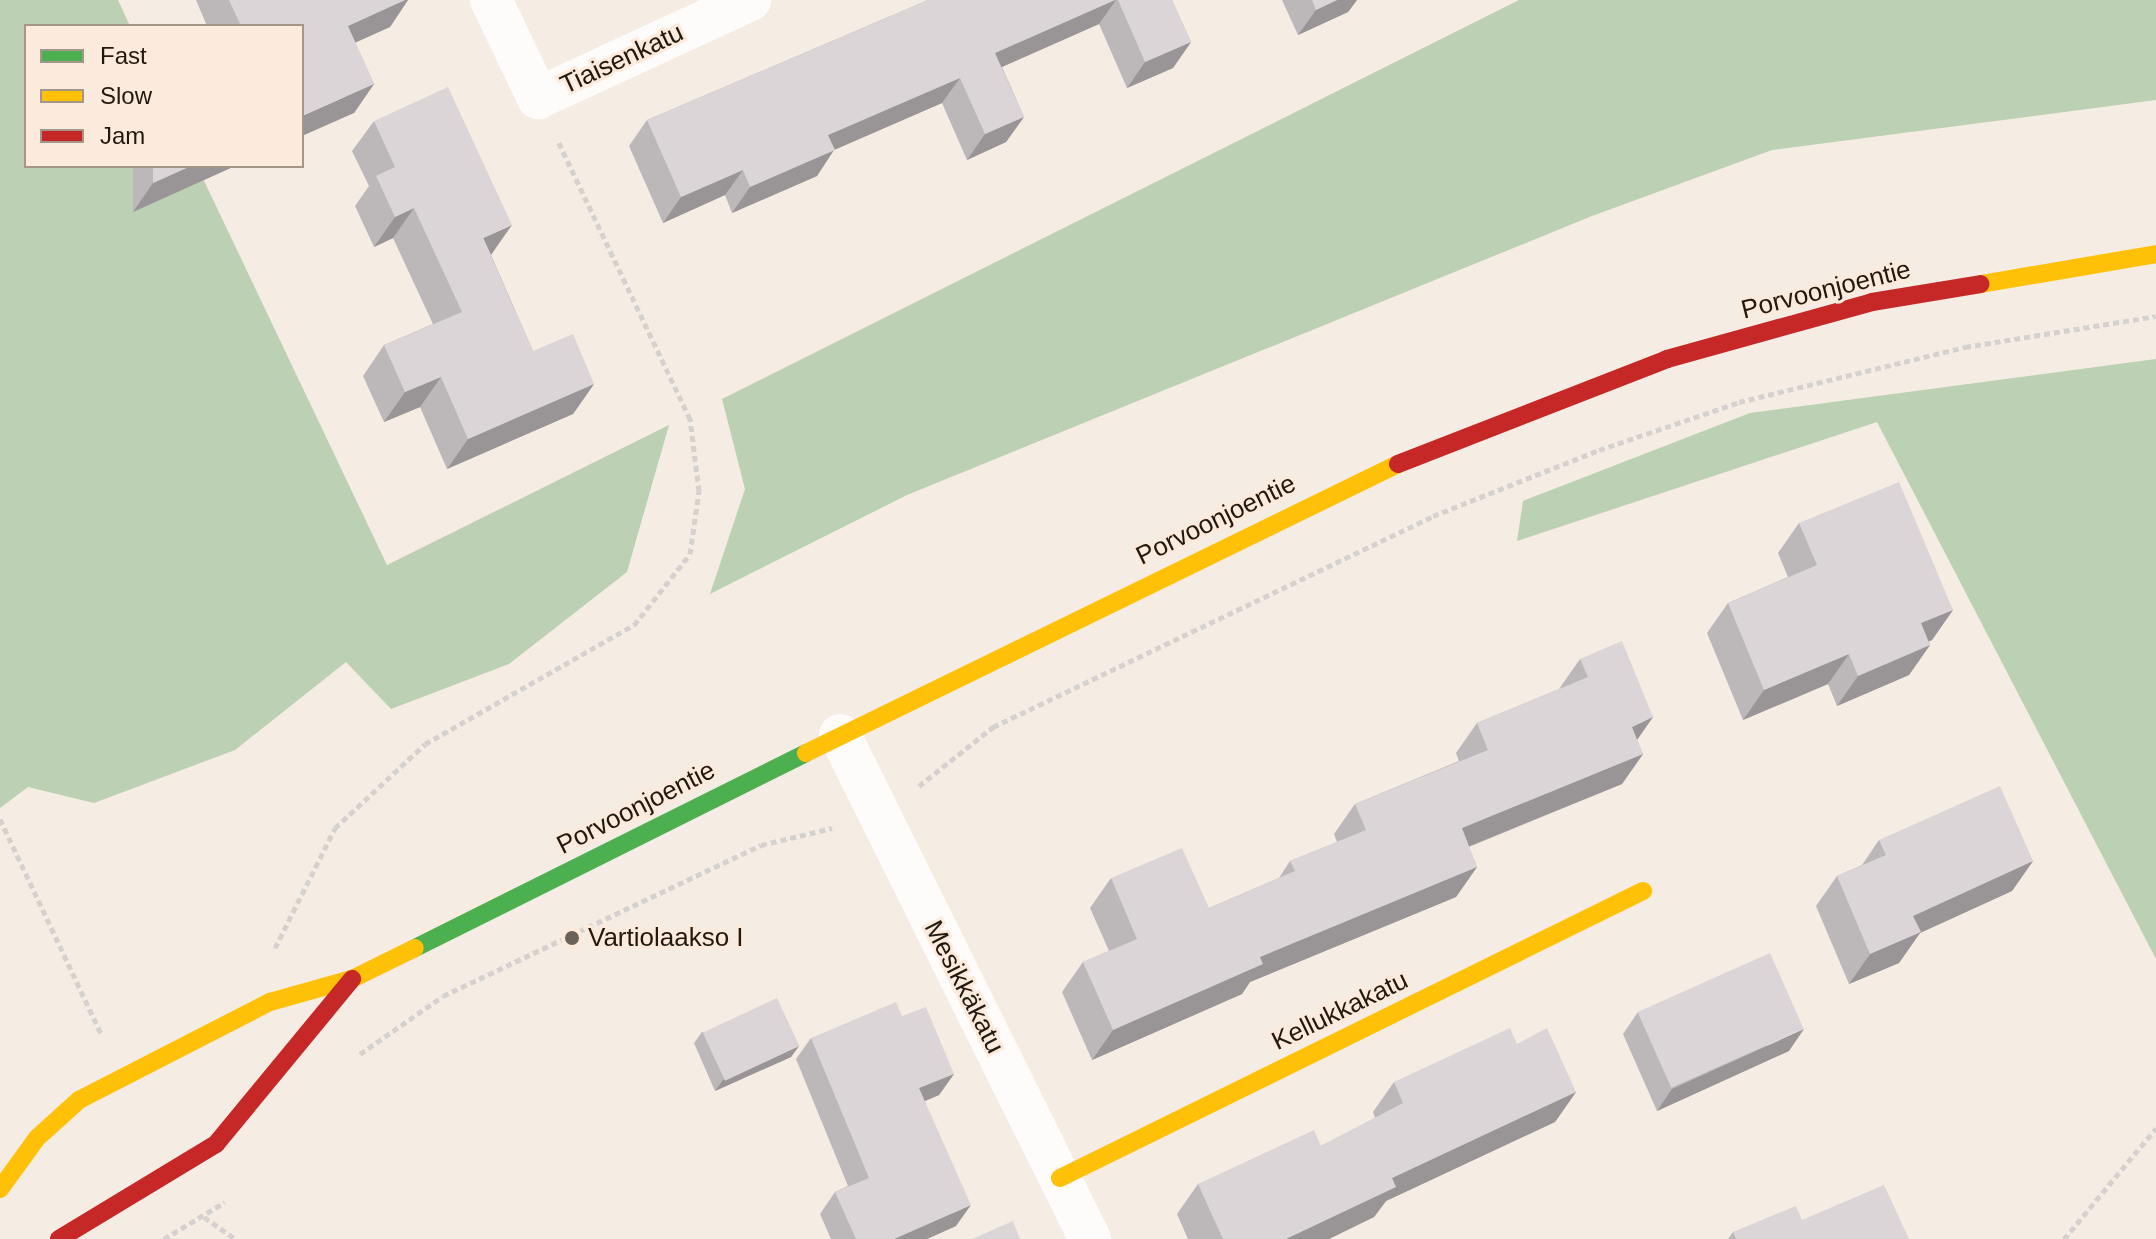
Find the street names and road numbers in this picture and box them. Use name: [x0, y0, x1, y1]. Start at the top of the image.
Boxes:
street label: Tiaisenkatu: [556, 17, 688, 101]
street label: Porvoonjoentie: [1738, 254, 1914, 326]
street label: Porvoonjoentie: [1131, 468, 1301, 572]
street label: Porvoonjoentie: [552, 755, 720, 861]
street label: Mesikkäkatu: [917, 916, 1011, 1058]
street label: Kellukkakatu: [1267, 965, 1413, 1057]

